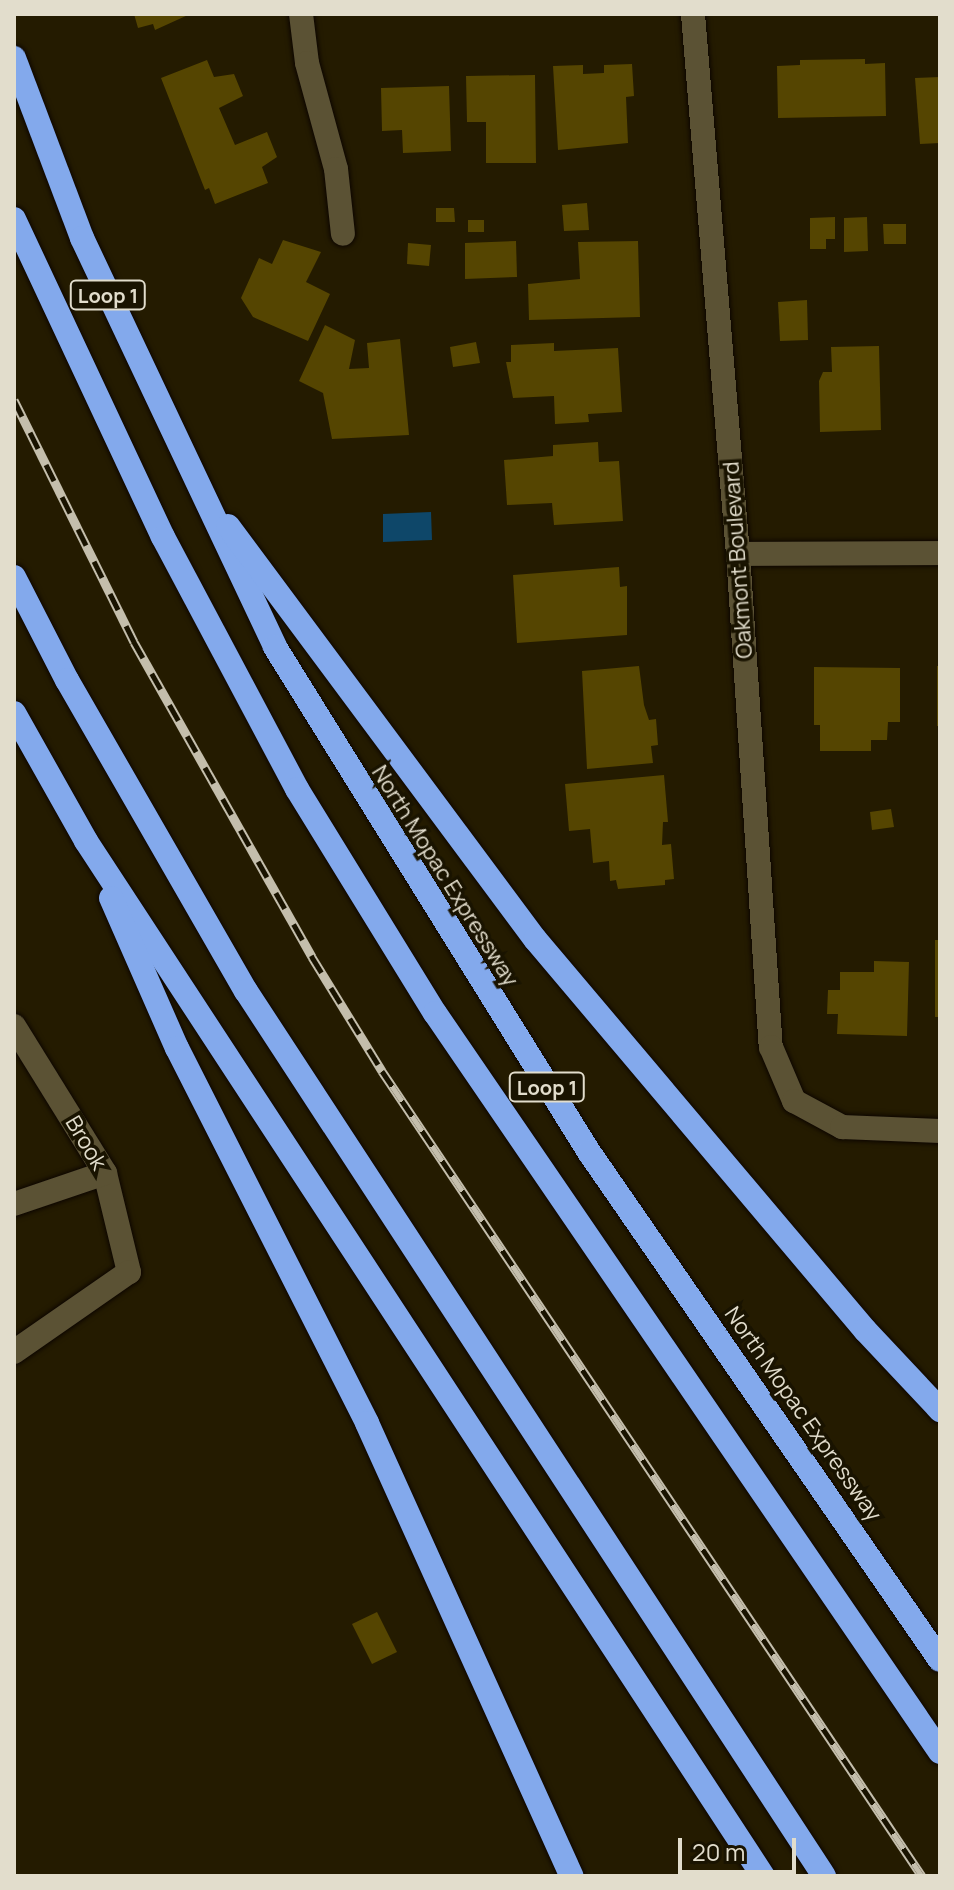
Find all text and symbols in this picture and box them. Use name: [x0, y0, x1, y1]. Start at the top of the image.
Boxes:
road number: Loop 1: [68, 279, 148, 311]
street label: Oakmont Boulevard: [718, 461, 758, 659]
street label: North Mopac Expressway: [366, 761, 524, 991]
road number: Loop 1: [507, 1071, 587, 1103]
street label: Brook: [60, 1111, 112, 1175]
street label: North Mopac Expressway: [719, 1302, 887, 1526]
scale bar: [682, 1822, 800, 1872]
text: 20 m: [692, 1835, 745, 1868]

